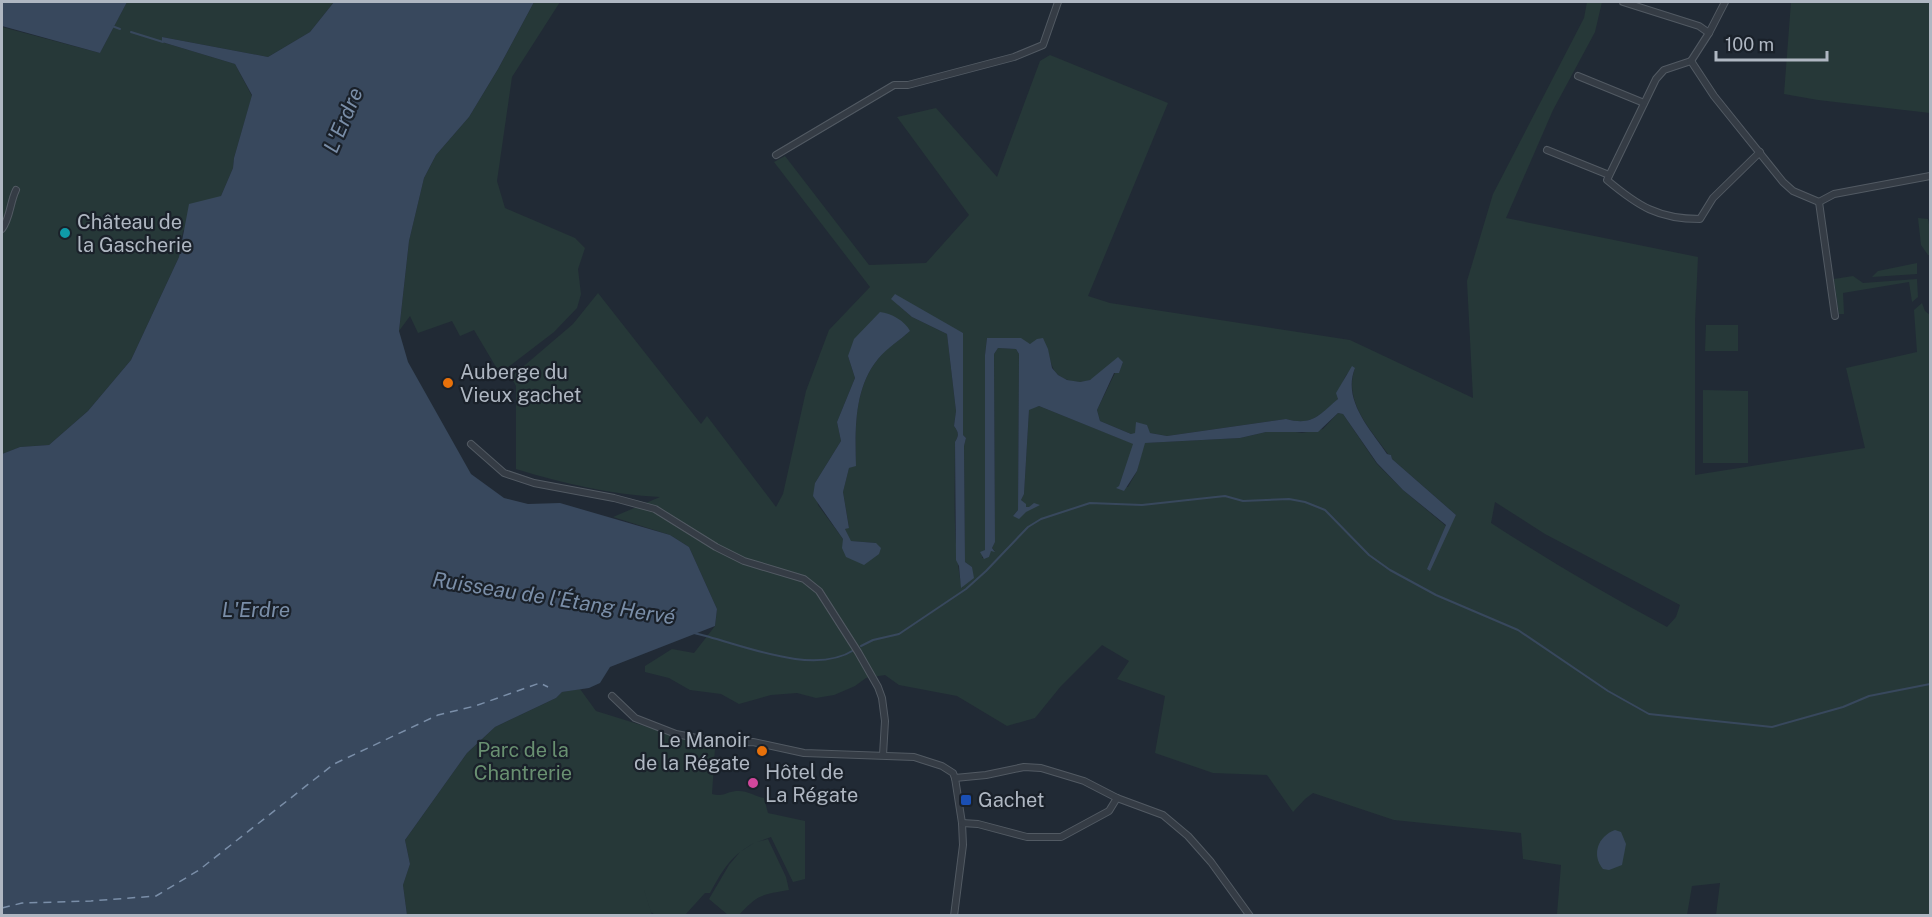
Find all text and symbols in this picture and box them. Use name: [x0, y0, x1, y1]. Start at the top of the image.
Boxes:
scale bar: [1716, 24, 1827, 62]
text: 100 m: [1725, 34, 1774, 55]
water label: L'Erdre: [318, 84, 368, 156]
place label: Château de la Gascherie: [77, 210, 192, 257]
marker: Château de la Gascherie: [58, 226, 72, 240]
place label: Auberge du Vieux gachet: [460, 360, 582, 407]
marker: Auberge du Vieux gachet: [441, 376, 455, 390]
water label: Ruisseau de l'Étang Hervé: [431, 566, 677, 630]
water label: L'Erdre: [222, 597, 290, 622]
place label: Le Manoir de la Régate: [634, 728, 750, 775]
park label: Parc de la Chantrerie: [474, 738, 572, 785]
marker: Le Manoir de la Régate: [755, 744, 769, 758]
place label: Hôtel de La Régate: [765, 760, 858, 807]
marker: Hôtel de La Régate: [746, 776, 760, 790]
place label: Gachet: [978, 788, 1045, 812]
marker: Gachet: [959, 793, 973, 807]

